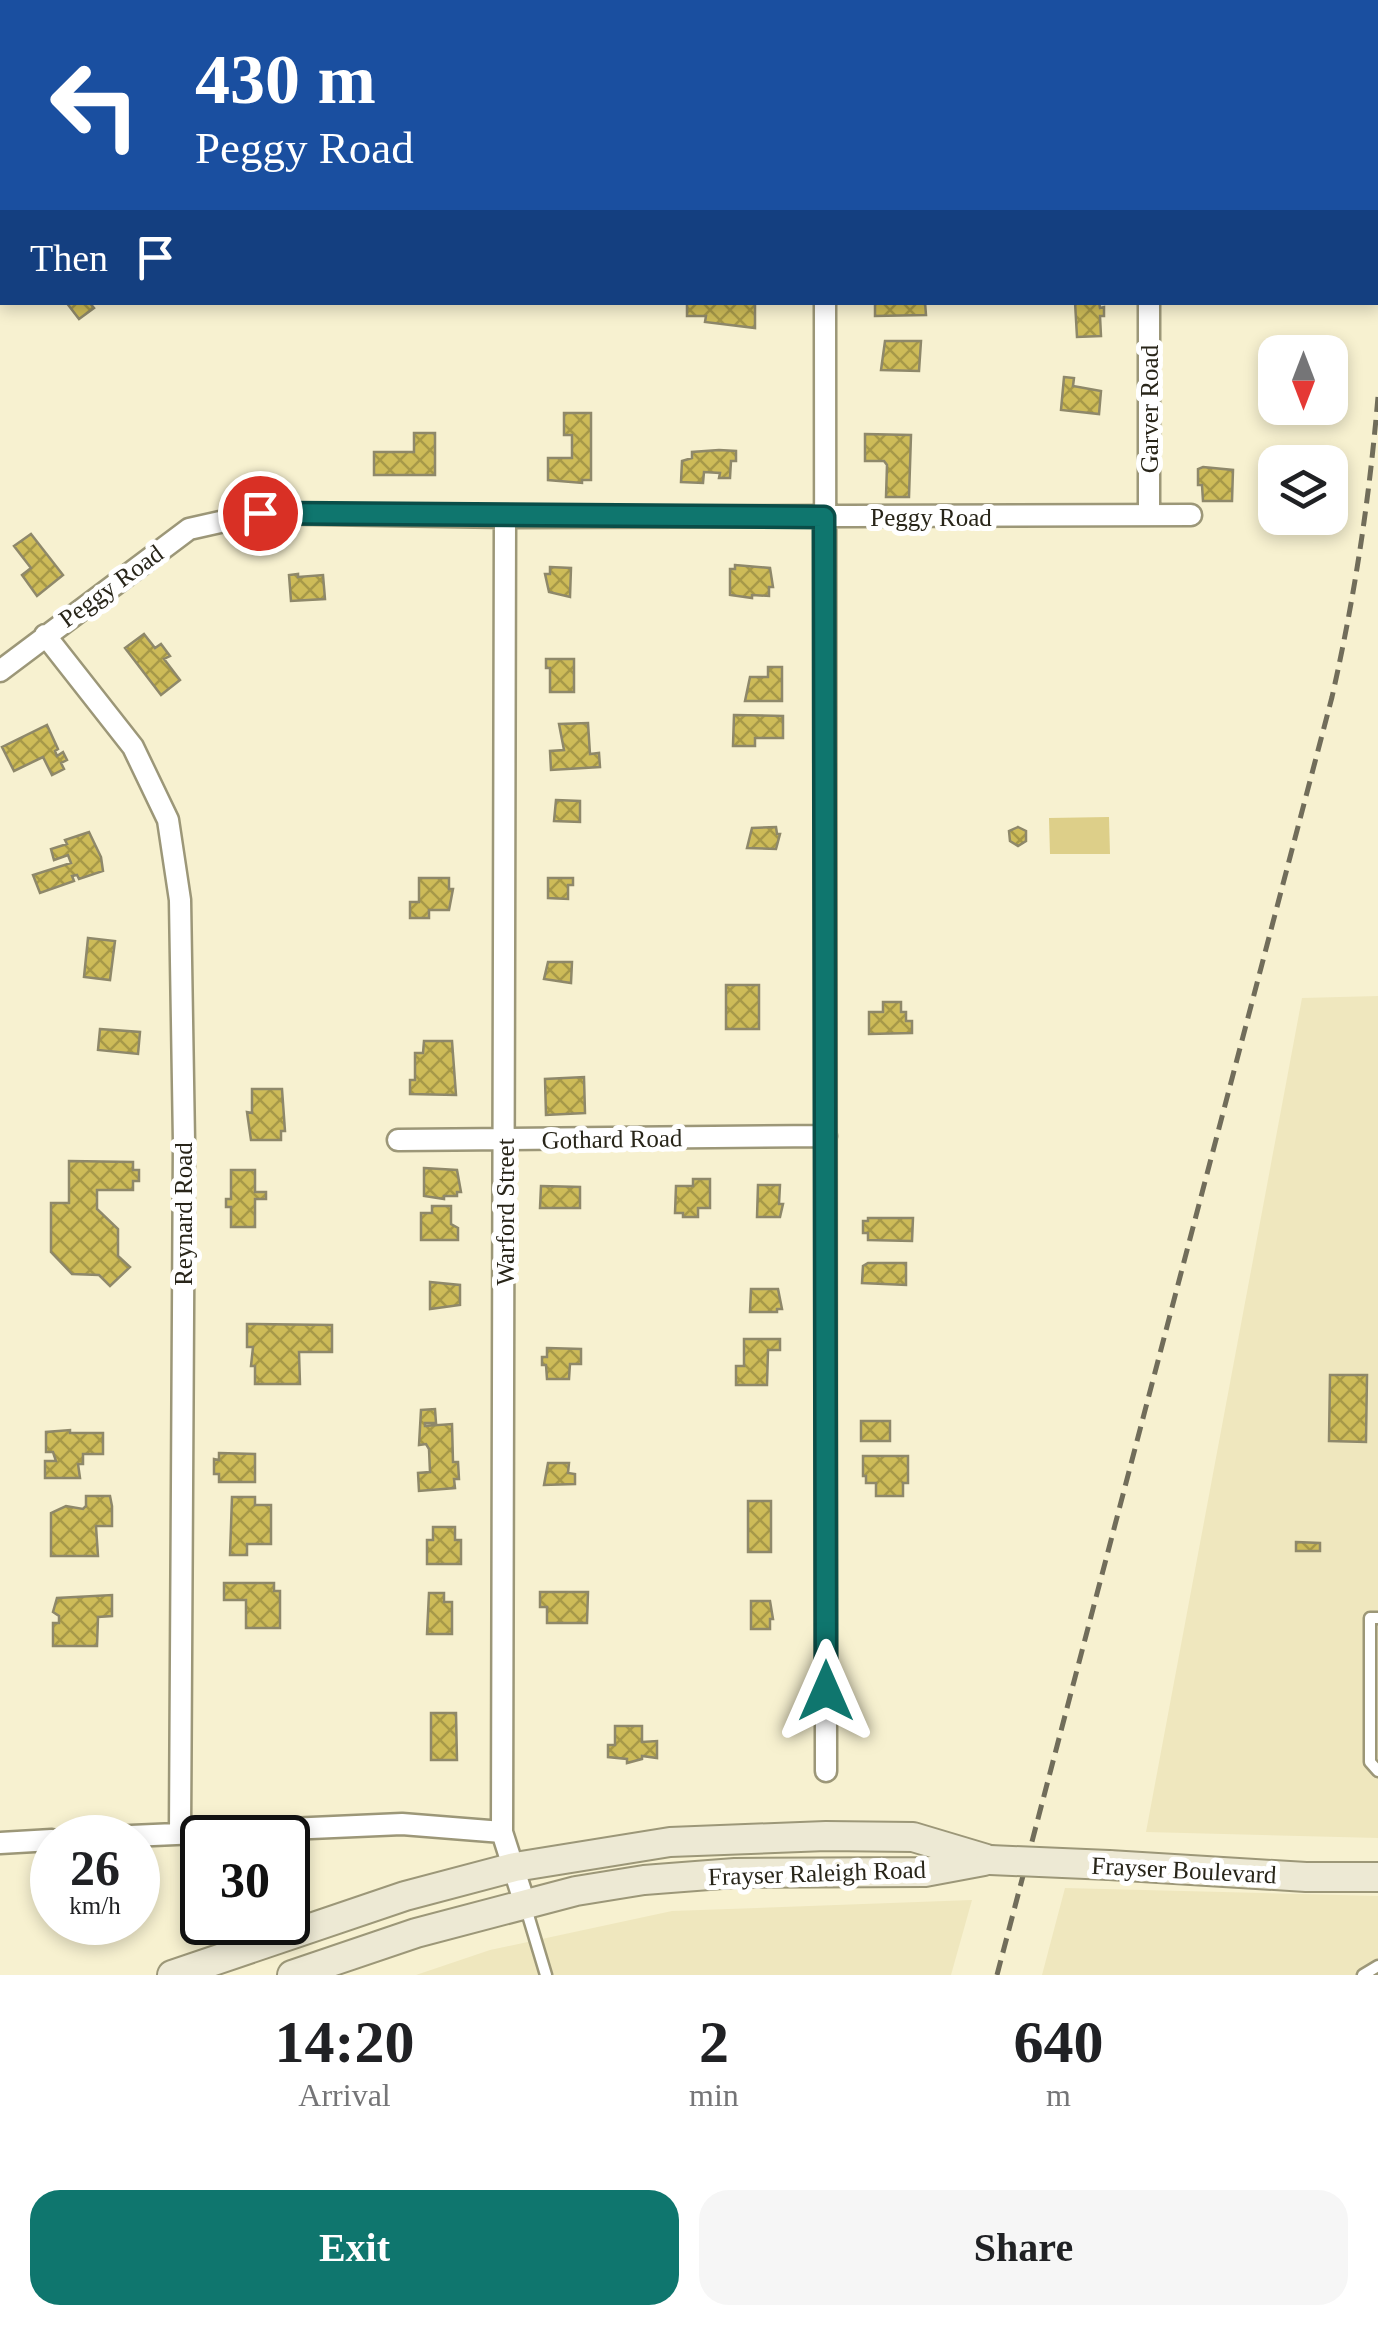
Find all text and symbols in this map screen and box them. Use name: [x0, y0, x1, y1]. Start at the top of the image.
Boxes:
icon: left: [30, 40, 160, 170]
text: 430 m: [195, 41, 376, 118]
text: Peggy Road: [195, 123, 414, 173]
icon: arrive: [128, 230, 183, 285]
text: Then: [30, 237, 108, 279]
north arrow: [1258, 335, 1348, 425]
map controls: [1258, 335, 1348, 535]
street label: Garver Road: [1136, 344, 1163, 473]
button: layers: [1258, 445, 1348, 535]
pin: [218, 471, 303, 556]
icon: arrive: [233, 486, 288, 541]
street label: Peggy Road: [870, 504, 992, 531]
street label: Peggy Road: [54, 539, 168, 633]
street label: Gothard Road: [541, 1124, 683, 1154]
street label: Warford Street: [492, 1138, 519, 1286]
street label: Reynard Road: [170, 1142, 197, 1286]
position arrow: [774, 1639, 878, 1743]
speed limit sign: 30: [180, 1815, 310, 1945]
text: 26: [70, 1840, 120, 1896]
street label: Frayser Boulevard: [1091, 1852, 1278, 1888]
street label: Frayser Raleigh Road: [708, 1856, 927, 1890]
text: km/h: [69, 1892, 121, 1919]
text: 14:20: [275, 2009, 415, 2075]
text: 2: [699, 2009, 729, 2075]
text: 640: [1013, 2009, 1103, 2075]
text: Arrival: [298, 2077, 391, 2113]
text: min: [689, 2077, 739, 2113]
text: m: [1046, 2077, 1071, 2113]
button: Exit: [30, 2190, 679, 2305]
button: Share: [699, 2190, 1348, 2305]

